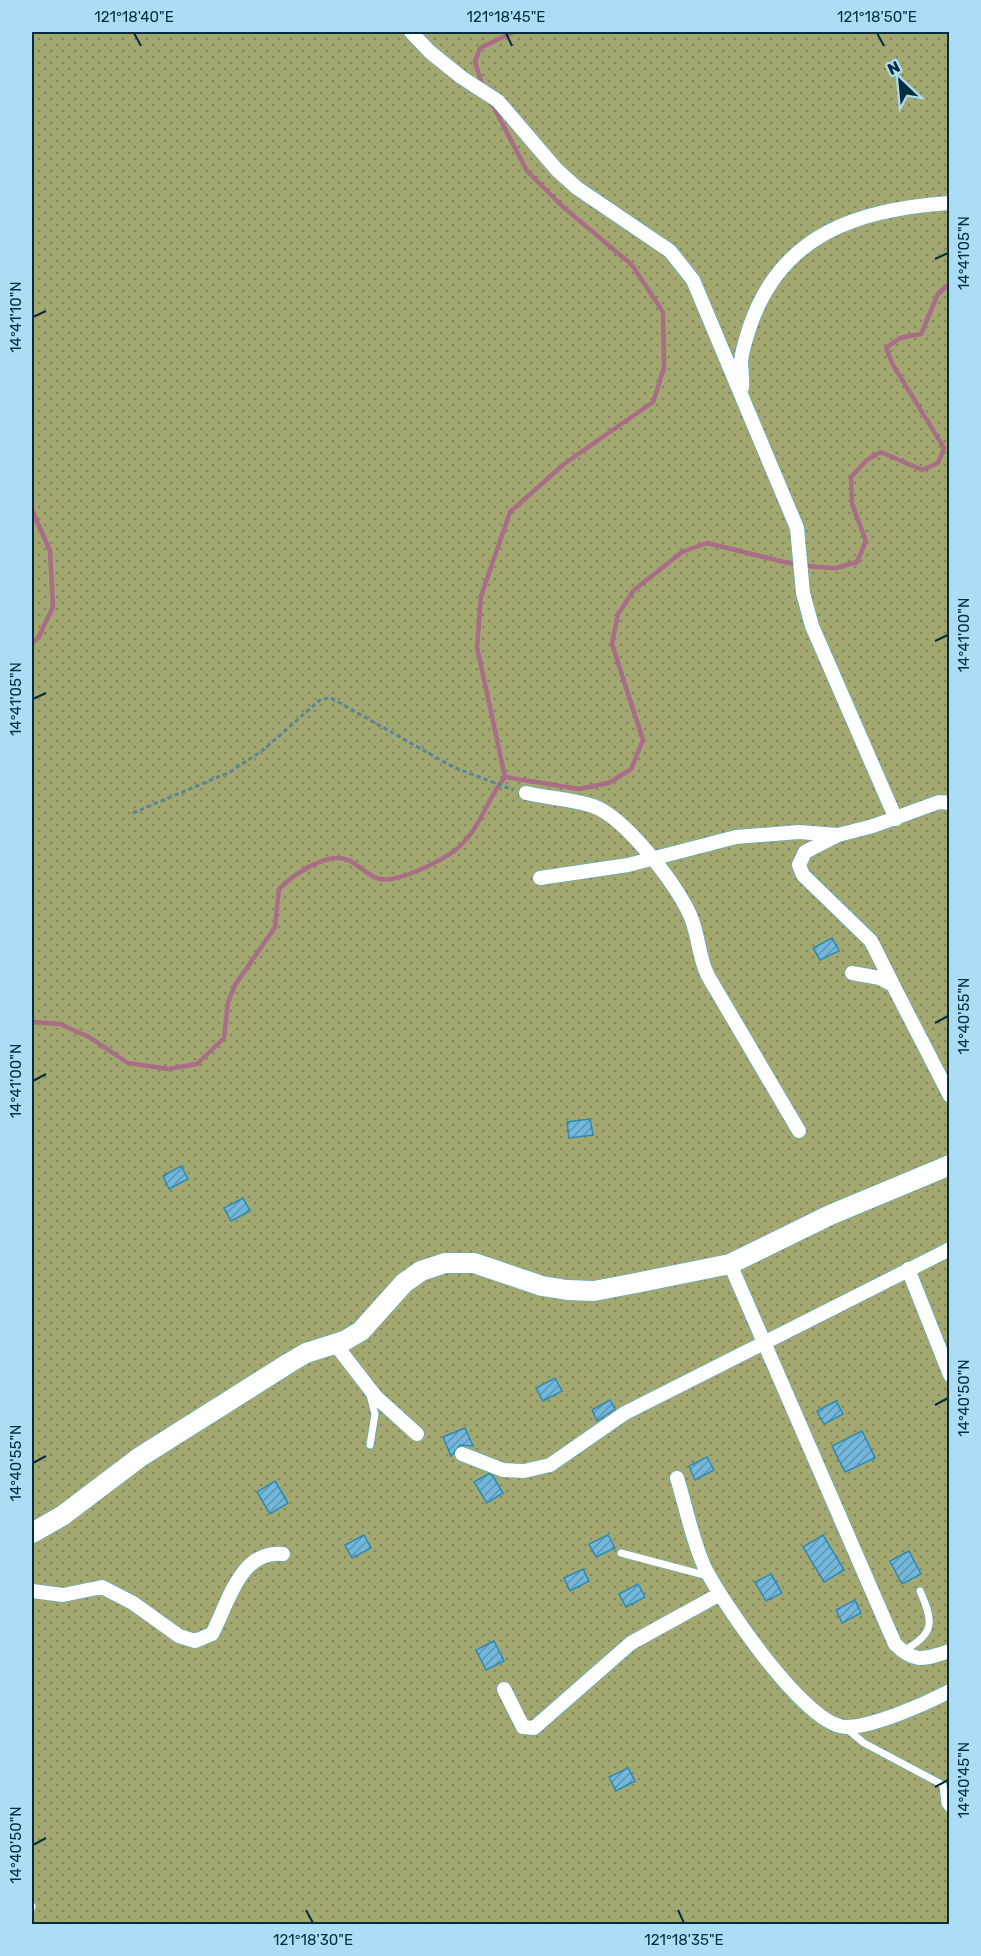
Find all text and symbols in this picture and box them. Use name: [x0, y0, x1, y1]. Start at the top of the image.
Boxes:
text: 121°18'40"E: [94, 8, 174, 26]
text: 121°18'45"E: [467, 8, 545, 26]
text: 121°18'50"E: [837, 8, 917, 26]
north arrow: [870, 51, 930, 111]
text: N: [884, 57, 903, 79]
text: 14°41'05"N: [955, 216, 973, 290]
text: 14°41'10"N: [7, 281, 25, 353]
text: 14°41'00"N: [955, 598, 973, 672]
text: 14°41'05"N: [7, 662, 25, 736]
text: 14°40'55"N: [955, 978, 973, 1054]
text: 14°41'00"N: [7, 1044, 25, 1118]
text: 14°40'50"N: [955, 1359, 973, 1437]
text: 14°40'55"N: [7, 1425, 25, 1501]
text: 14°40'45"N: [955, 1742, 973, 1818]
text: 14°40'50"N: [7, 1806, 25, 1884]
text: 121°18'30"E: [273, 1931, 353, 1949]
text: 121°18'35"E: [644, 1931, 724, 1949]

